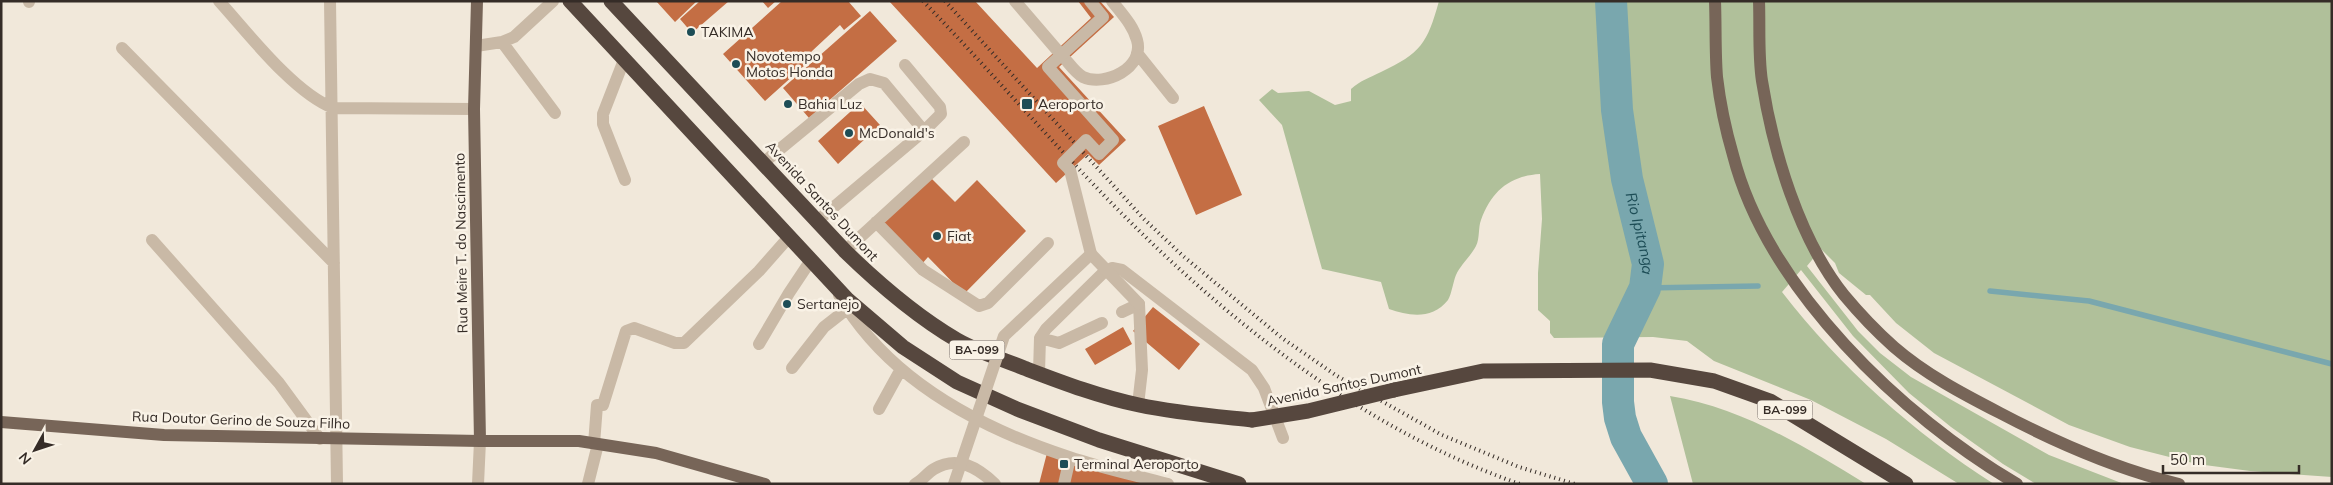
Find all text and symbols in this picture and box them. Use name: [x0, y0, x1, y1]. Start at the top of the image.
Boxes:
place label: TAKIMA: [701, 23, 754, 41]
marker: TAKIMA: [685, 26, 697, 38]
place label: Novotempo Motos Honda: [746, 47, 833, 81]
marker: Novotempo Motos Honda: [730, 58, 742, 70]
place label: Bahia Luz: [798, 95, 862, 113]
place label: Aeroporto: [1038, 95, 1104, 113]
marker: Aeroporto: [1020, 97, 1034, 111]
marker: Bahia Luz: [782, 98, 794, 110]
place label: McDonald's: [859, 124, 935, 142]
marker: McDonald's: [843, 127, 855, 139]
street label: Avenida Santos Dumont: [762, 137, 882, 265]
street label: Rua Meire T. do Nascimento: [450, 153, 472, 333]
water label: Rio Ipitanga: [1622, 190, 1658, 276]
place label: Fiat: [947, 227, 972, 245]
marker: Fiat: [931, 230, 943, 242]
place label: Sertanejo: [797, 295, 859, 313]
marker: Sertanejo: [781, 298, 793, 310]
road number: BA-099: [950, 340, 1004, 360]
street label: Avenida Santos Dumont: [1265, 360, 1423, 410]
road number: BA-099: [1758, 400, 1812, 420]
street label: Rua Doutor Gerino de Souza Filho: [132, 407, 350, 433]
north arrow: [10, 425, 60, 475]
scale bar: [2163, 442, 2299, 474]
text: N: [15, 449, 35, 468]
text: 50 m: [2170, 450, 2205, 469]
place label: Terminal Aeroporto: [1074, 455, 1199, 473]
marker: Terminal Aeroporto: [1058, 458, 1070, 470]

